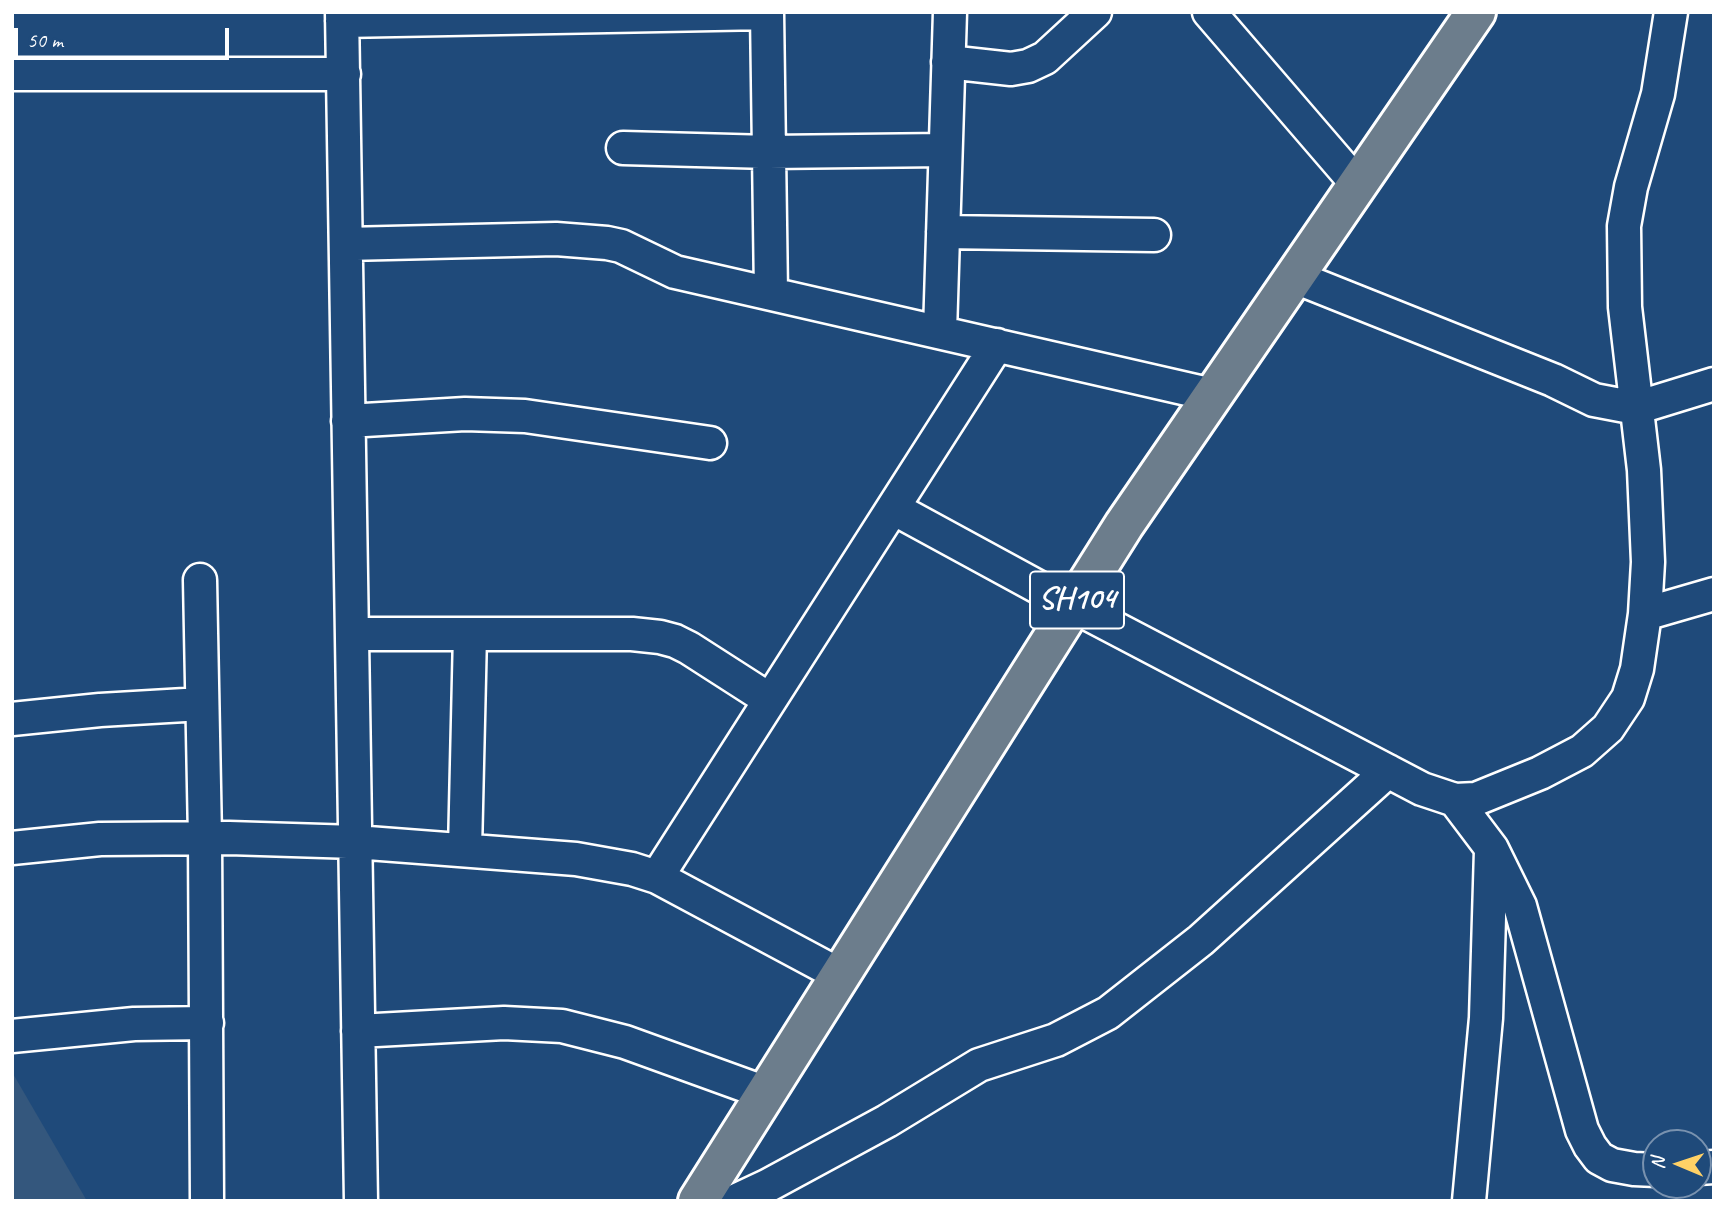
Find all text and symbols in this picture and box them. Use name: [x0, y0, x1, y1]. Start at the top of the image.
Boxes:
scale bar: [18, 14, 233, 58]
text: 50 m: [27, 27, 63, 53]
road number: SH104: [1030, 572, 1124, 628]
north arrow: [1642, 1129, 1712, 1199]
text: N: [1646, 1157, 1670, 1170]

